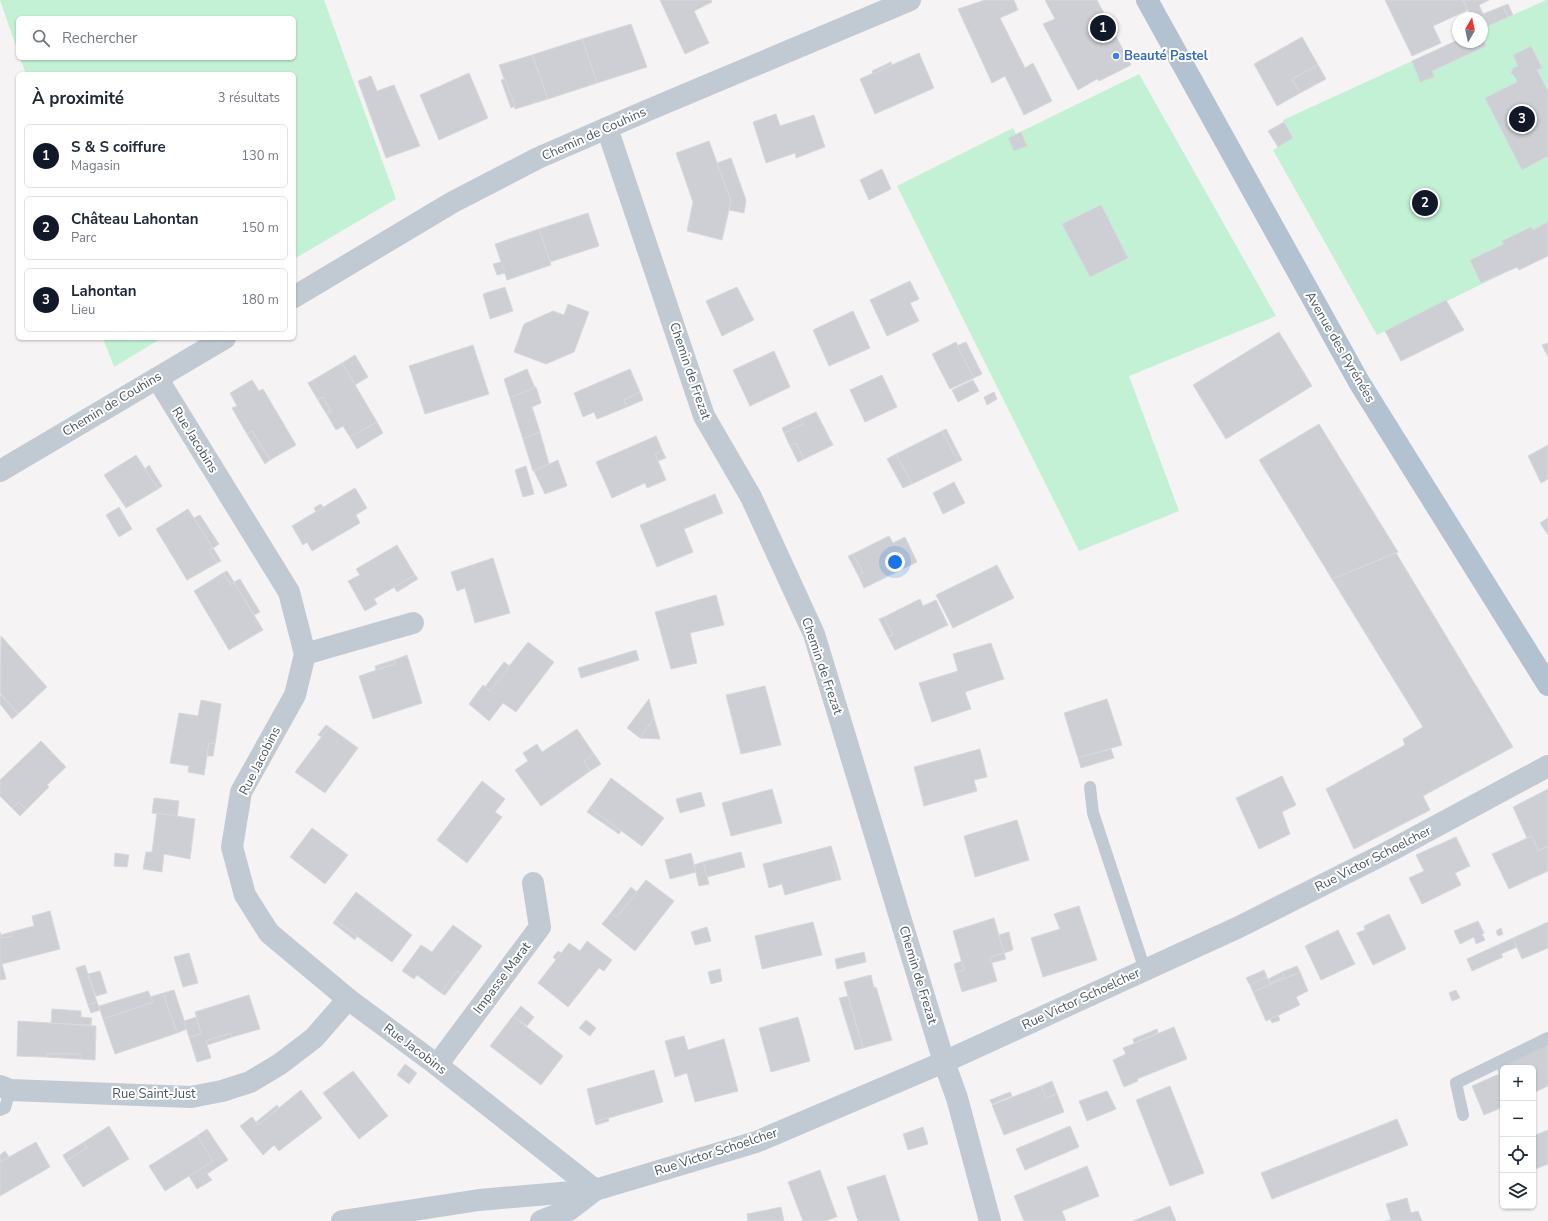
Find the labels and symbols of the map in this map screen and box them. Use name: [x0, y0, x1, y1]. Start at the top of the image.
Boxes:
north arrow: [1452, 12, 1488, 48]
pin: 1: [1090, 13, 1116, 43]
place label: Beauté Pastel: [1124, 47, 1209, 65]
marker: Beauté Pastel: [1111, 51, 1121, 61]
street label: Chemin de Couhins: [539, 103, 649, 165]
pin: 3: [1509, 104, 1535, 134]
pin: 2: [1412, 188, 1438, 218]
street label: Avenue des Pyrénées: [1301, 288, 1379, 406]
street label: Chemin de Frezat: [665, 320, 715, 422]
street label: Chemin de Couhins: [59, 367, 165, 441]
street label: Rue Jacobins: [168, 404, 222, 476]
your location: [885, 552, 905, 572]
street label: Chemin de Frezat: [797, 615, 847, 717]
street label: Rue Jacobins: [235, 724, 285, 798]
street label: Rue Victor Schoelcher: [1312, 822, 1435, 896]
street label: Chemin de Frezat: [895, 924, 942, 1027]
street label: Impasse Marat: [469, 938, 535, 1018]
street label: Rue Victor Schoelcher: [1019, 964, 1143, 1034]
street label: Rue Jacobins: [380, 1019, 450, 1079]
street label: Rue Saint-Just: [112, 1085, 196, 1103]
street label: Rue Victor Schoelcher: [652, 1124, 780, 1180]

